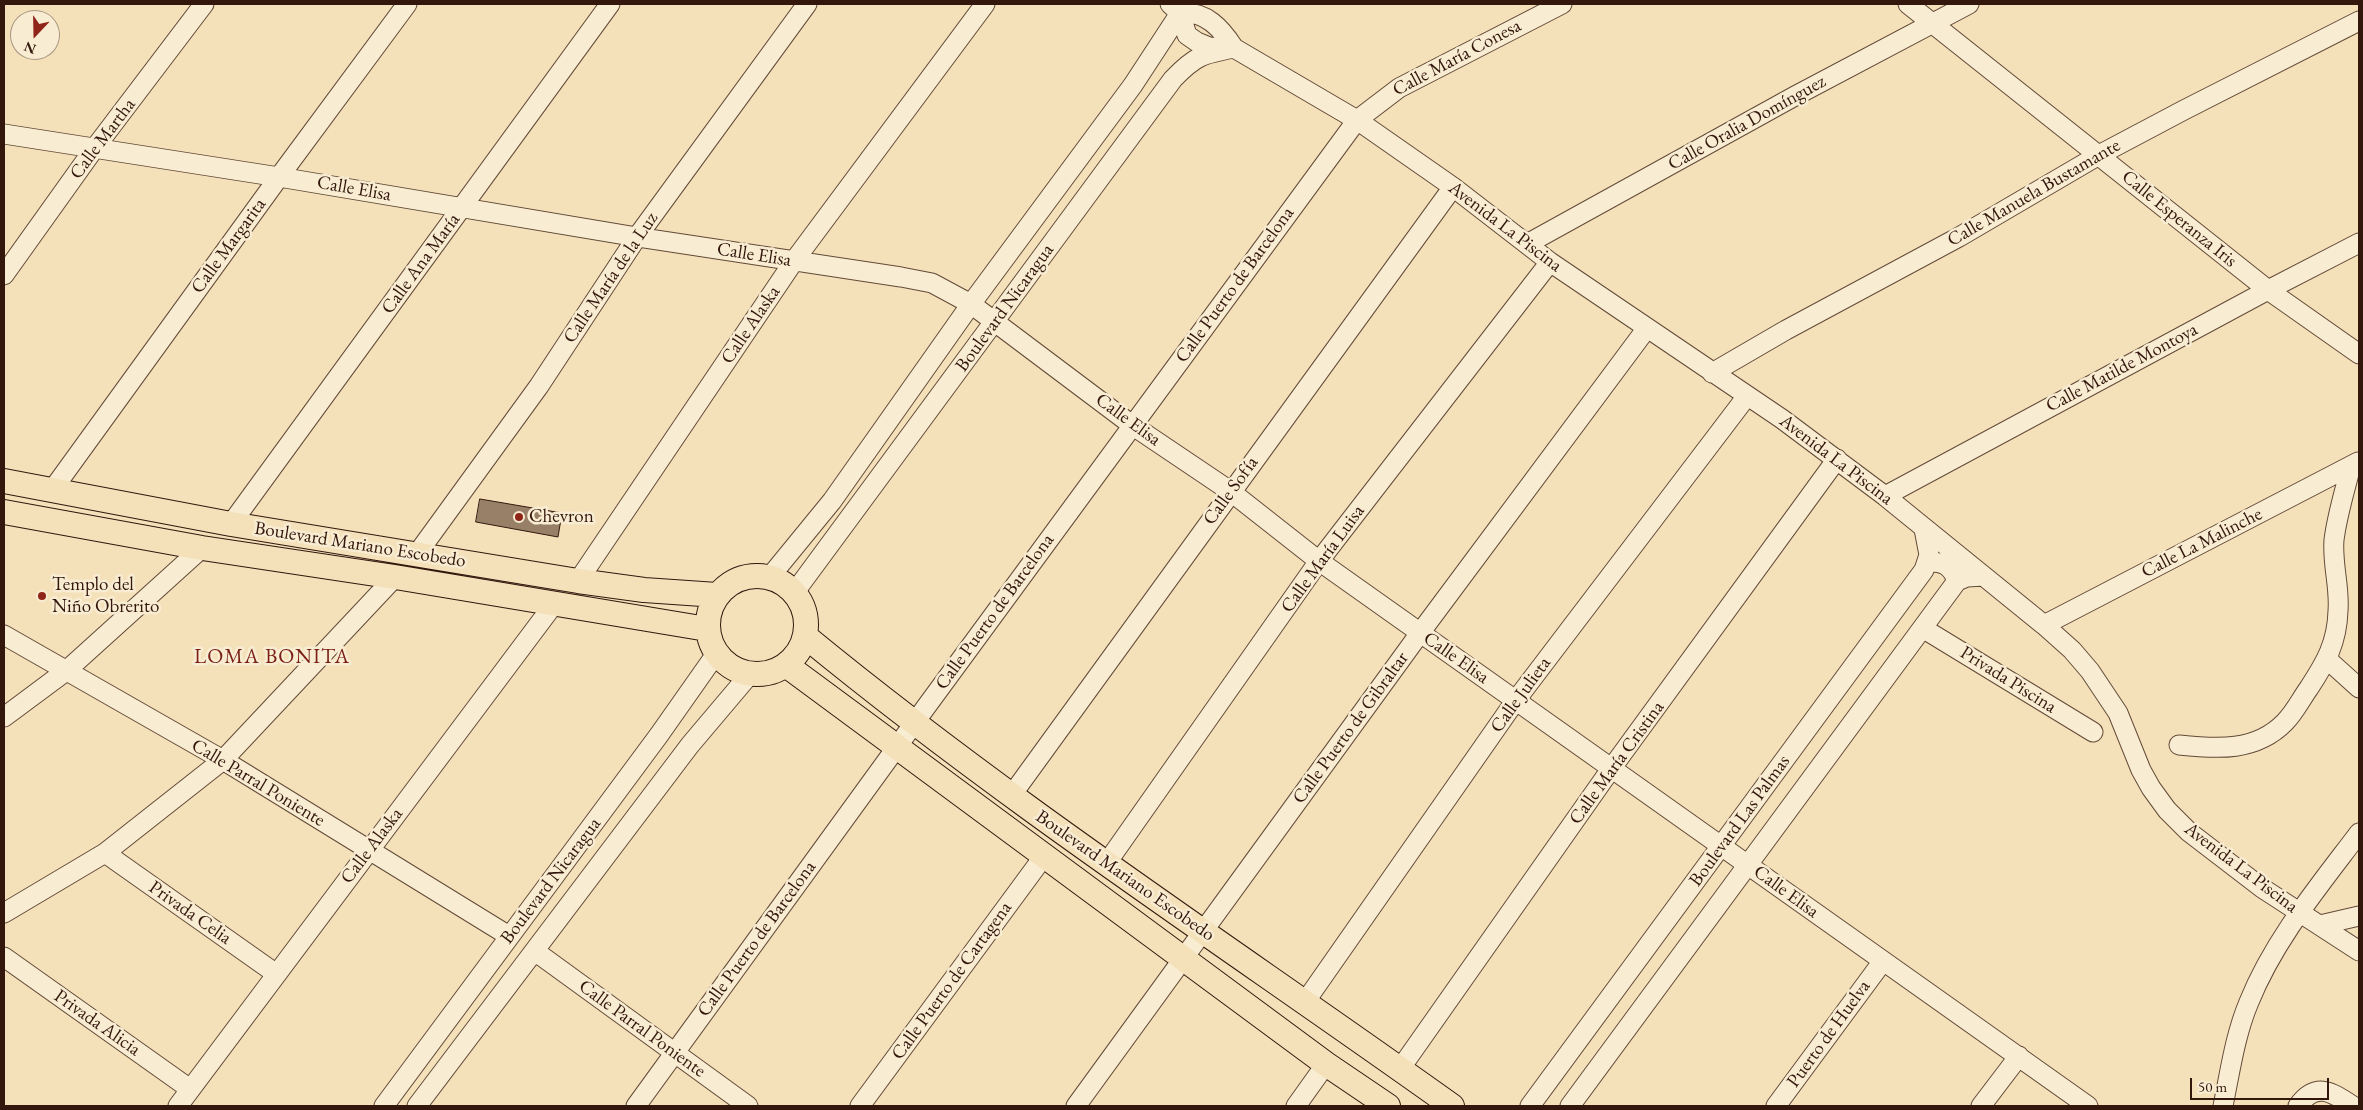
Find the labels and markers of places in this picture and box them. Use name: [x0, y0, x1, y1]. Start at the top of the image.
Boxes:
place label: Chevron: [529, 506, 594, 528]
marker: Chevron: [513, 511, 525, 523]
place label: Templo del Niño Obrerito: [52, 574, 159, 618]
marker: Templo del Niño Obrerito: [36, 590, 48, 602]

